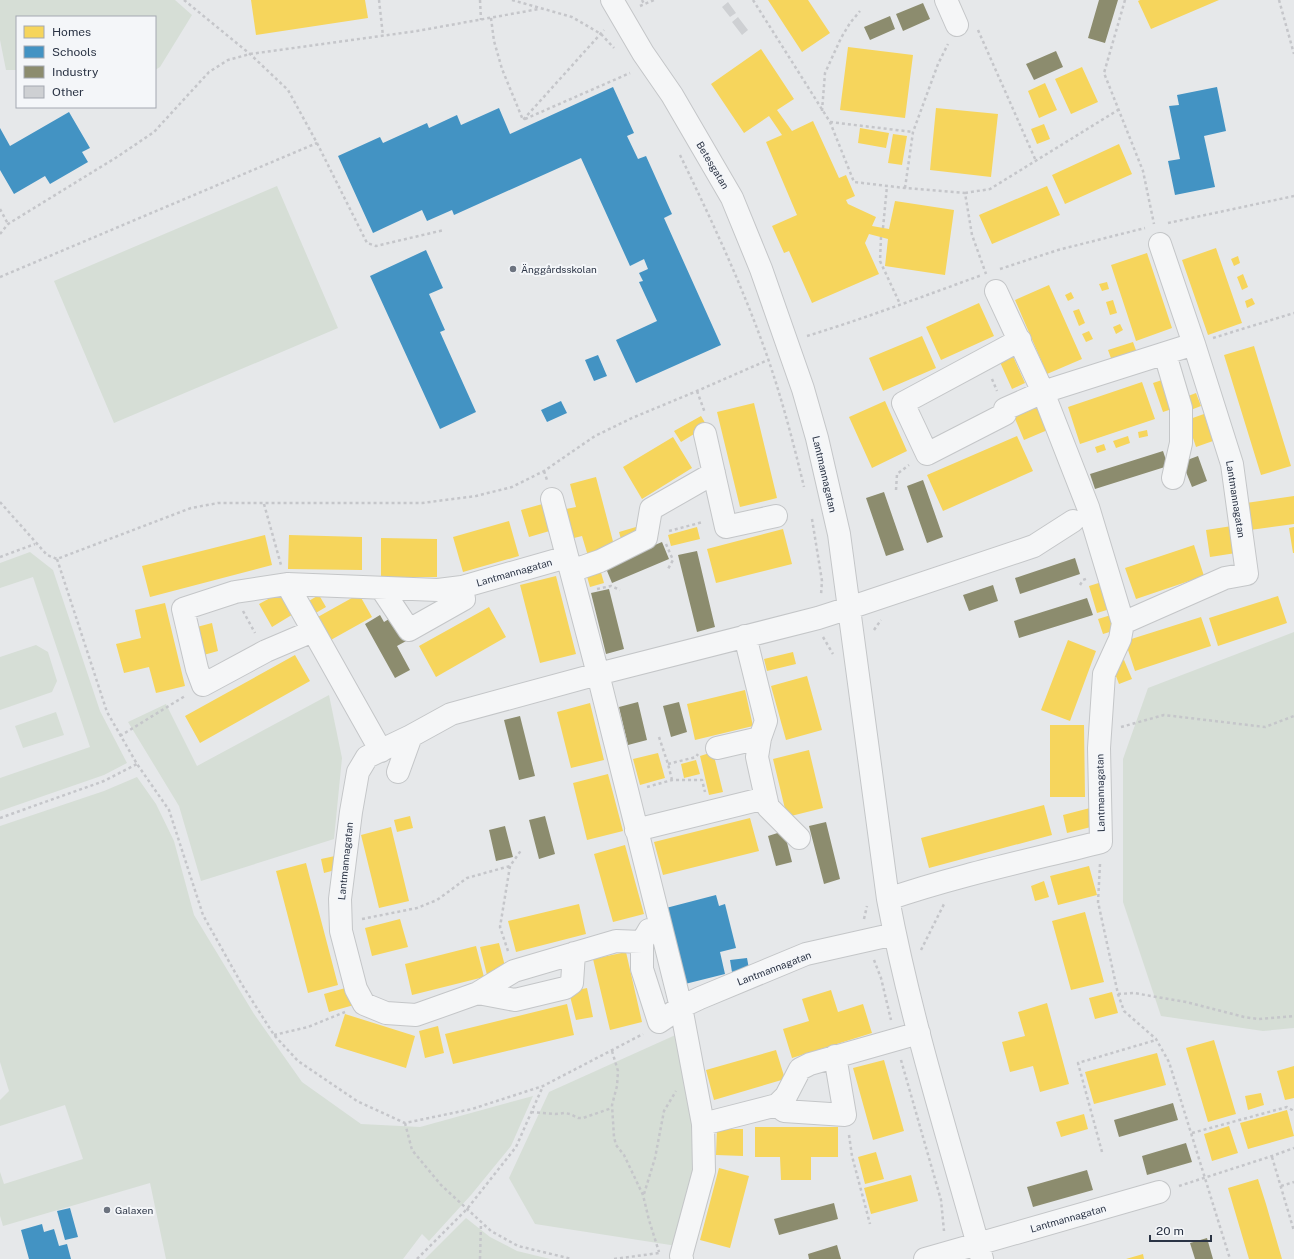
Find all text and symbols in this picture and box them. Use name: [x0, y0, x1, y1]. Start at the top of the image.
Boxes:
legend: [16, 16, 156, 108]
text: Homes: [52, 25, 91, 39]
text: Schools: [52, 45, 97, 59]
text: Industry: [52, 65, 99, 79]
text: Other: [52, 85, 84, 99]
street label: Betesgatan: [694, 139, 732, 191]
place label: Änggårdsskolan: [521, 263, 597, 275]
marker: Änggårdsskolan: [508, 264, 518, 274]
street label: Lantmannagatan: [810, 434, 840, 514]
street label: Lantmannagatan: [1224, 459, 1248, 539]
street label: Lantmannagatan: [475, 555, 554, 589]
street label: Lantmannagatan: [1093, 754, 1107, 832]
street label: Lantmannagatan: [335, 821, 355, 901]
street label: Lantmannagatan: [735, 948, 813, 988]
street label: Lantmannagatan: [1029, 1201, 1108, 1235]
place label: Galaxen: [115, 1204, 153, 1216]
marker: Galaxen: [102, 1205, 112, 1215]
scale bar: [1150, 1217, 1211, 1243]
text: 20 m: [1156, 1224, 1184, 1238]

